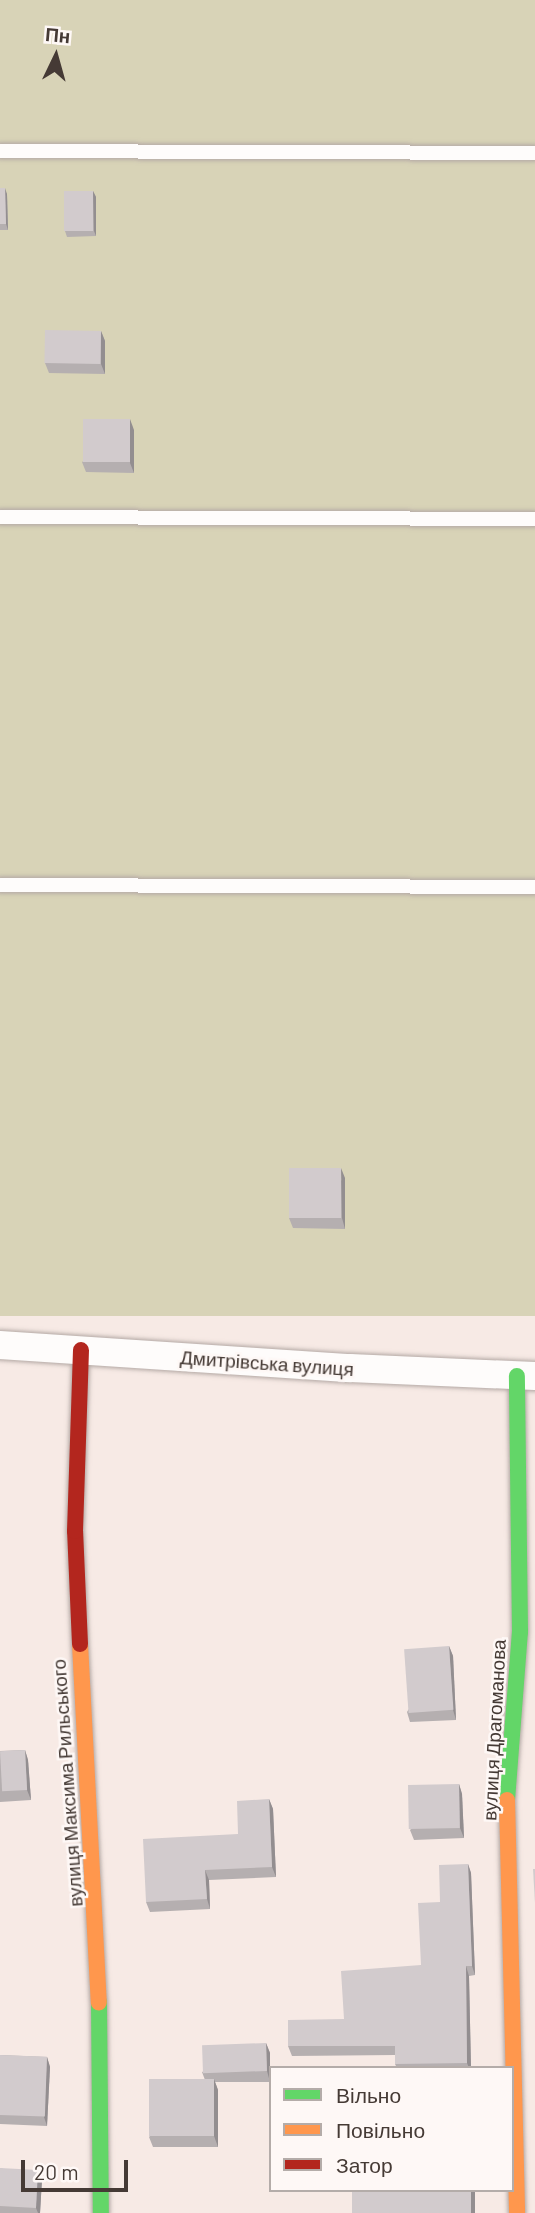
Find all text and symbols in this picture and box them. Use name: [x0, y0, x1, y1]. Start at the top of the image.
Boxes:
north arrow: [21, 21, 91, 91]
text: Пн: [44, 22, 71, 47]
street label: Дмитрівська вулиця: [179, 1346, 355, 1380]
street label: вулиця Драгоманова: [478, 1639, 510, 1821]
street label: вулиця Максима Рильського: [47, 1659, 87, 1907]
legend: [269, 2066, 514, 2192]
text: Вільно: [336, 2082, 401, 2107]
text: Повільно: [336, 2117, 425, 2142]
scale bar: [24, 2146, 131, 2190]
text: Затор: [336, 2152, 393, 2177]
text: 20 m: [34, 2159, 79, 2184]

